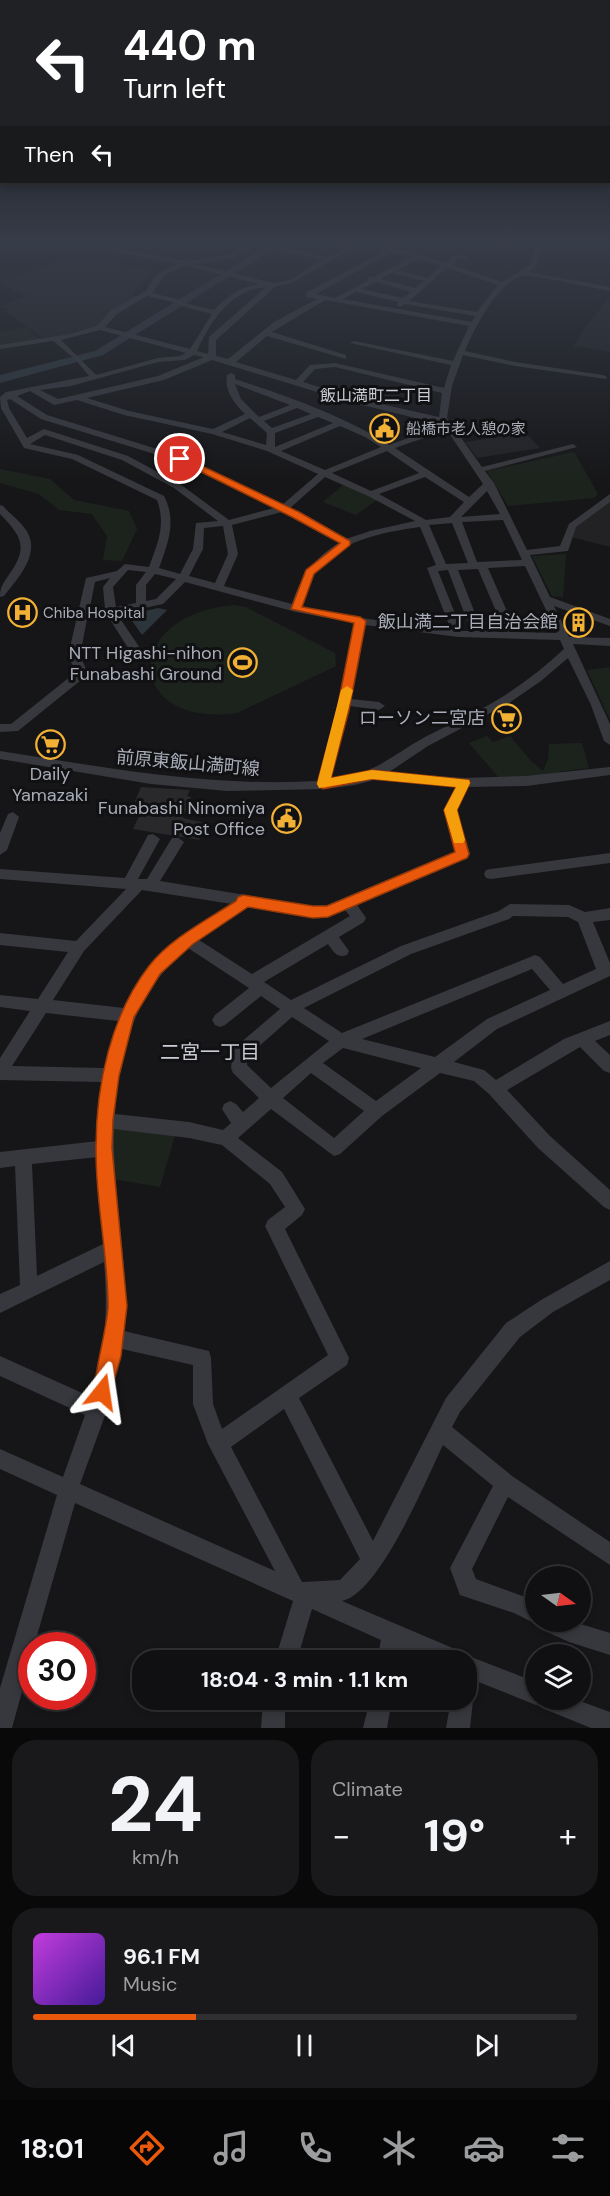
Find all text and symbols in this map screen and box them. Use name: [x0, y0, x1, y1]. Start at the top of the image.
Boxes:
text: 440 m: [123, 18, 257, 73]
icon: left: [24, 24, 102, 102]
text: Turn left: [123, 71, 226, 106]
icon: left: [86, 138, 119, 171]
text: Then: [24, 140, 74, 169]
district label: 飯山満町二丁目: [320, 385, 432, 406]
public building icon: 船橋市老人憩の家: [369, 413, 401, 445]
place label: 船橋市老人憩の家: [406, 419, 526, 439]
pin: [154, 433, 205, 484]
icon: arrive: [163, 442, 196, 475]
hospital icon: Chiba Hospital: [6, 597, 38, 629]
place label: Chiba Hospital: [43, 603, 145, 623]
building icon: 飯山満二丁目自治会館: [563, 606, 595, 638]
place label: 飯山満二丁目自治会館: [378, 610, 558, 634]
place label: NTT Higashi-nihon Funabashi Ground: [69, 641, 222, 686]
sports icon: NTT Higashi-nihon Funabashi Ground: [227, 647, 259, 679]
supermarket icon: ローソン二宮店: [490, 702, 522, 734]
place label: ローソン二宮店: [359, 706, 485, 730]
supermarket icon: Daily Yamazaki: [34, 729, 66, 761]
street label: 前原東飯山満町線: [115, 745, 261, 781]
place label: Daily Yamazaki: [12, 762, 88, 807]
place label: Funabashi Ninomiya Post Office: [98, 796, 265, 841]
public building icon: Funabashi Ninomiya Post Office: [270, 802, 302, 834]
district label: 二宮一丁目: [160, 1039, 260, 1065]
position arrow: [70, 1360, 134, 1424]
north arrow: [525, 1566, 591, 1632]
map controls: [525, 1566, 591, 1710]
speed limit sign: 30: [18, 1632, 96, 1710]
button: layers: [525, 1644, 591, 1710]
text: 18:04 · 3 min · 1.1 km: [201, 1665, 408, 1694]
text: 24: [108, 1754, 203, 1855]
text: Climate: [332, 1776, 403, 1802]
text: 19°: [424, 1806, 485, 1865]
text: −: [332, 1814, 350, 1857]
text: +: [559, 1814, 577, 1857]
text: km/h: [132, 1844, 179, 1870]
text: 96.1 FM: [123, 1942, 200, 1971]
text: Music: [123, 1971, 178, 1997]
icon: previous: [107, 2029, 140, 2062]
icon: pause: [288, 2029, 321, 2062]
icon: next: [470, 2029, 503, 2062]
icon: directions: [126, 2127, 168, 2169]
icon: music: [210, 2127, 252, 2169]
icon: phone: [294, 2127, 336, 2169]
icon: climate: [378, 2127, 420, 2169]
icon: car: [463, 2127, 505, 2169]
icon: filters: [547, 2127, 589, 2169]
text: 18:01: [21, 2131, 84, 2166]

